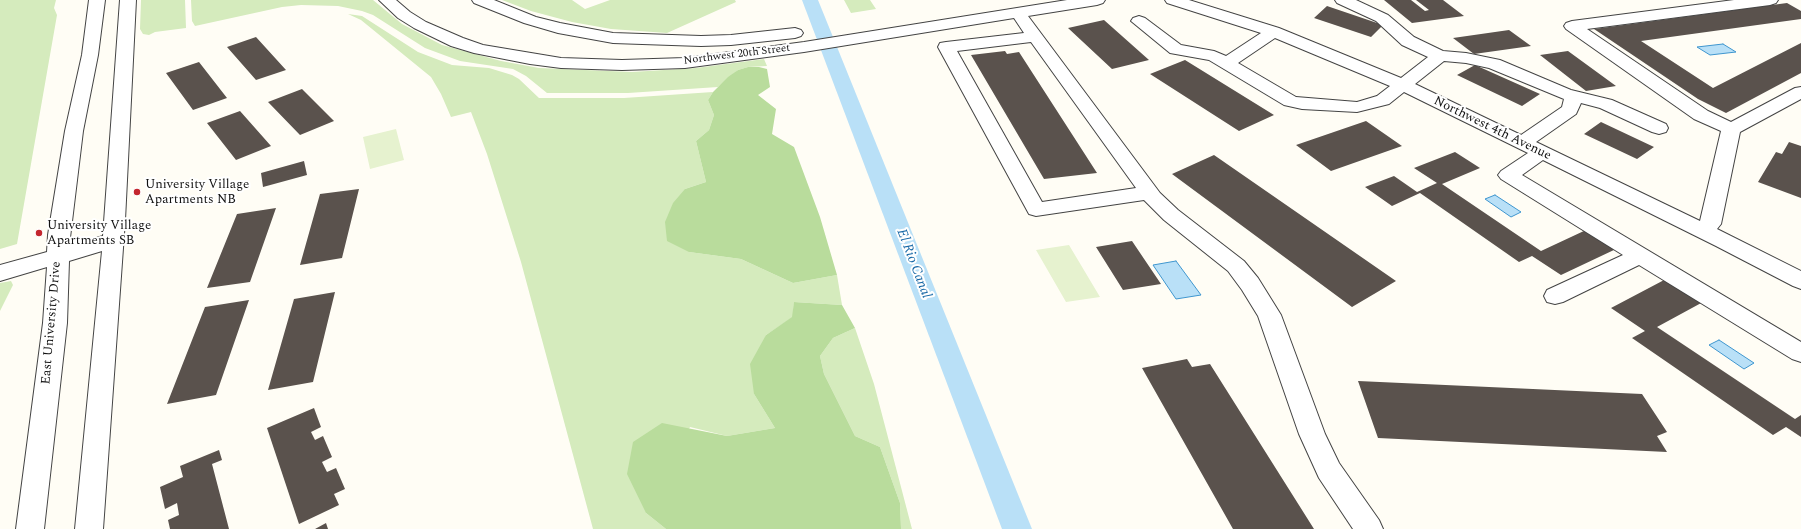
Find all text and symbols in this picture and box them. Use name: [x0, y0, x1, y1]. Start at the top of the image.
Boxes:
street label: Northwest 20th Street: [683, 42, 791, 68]
street label: Northwest 4th Avenue: [1431, 94, 1553, 164]
place label: University Village Apartments NB: [145, 177, 249, 208]
marker: University Village Apartments NB: [132, 187, 142, 197]
place label: University Village Apartments SB: [47, 218, 151, 249]
water label: El Rio Canal: [892, 227, 934, 301]
marker: University Village Apartments SB: [34, 228, 44, 238]
street label: East University Drive: [39, 261, 65, 385]

